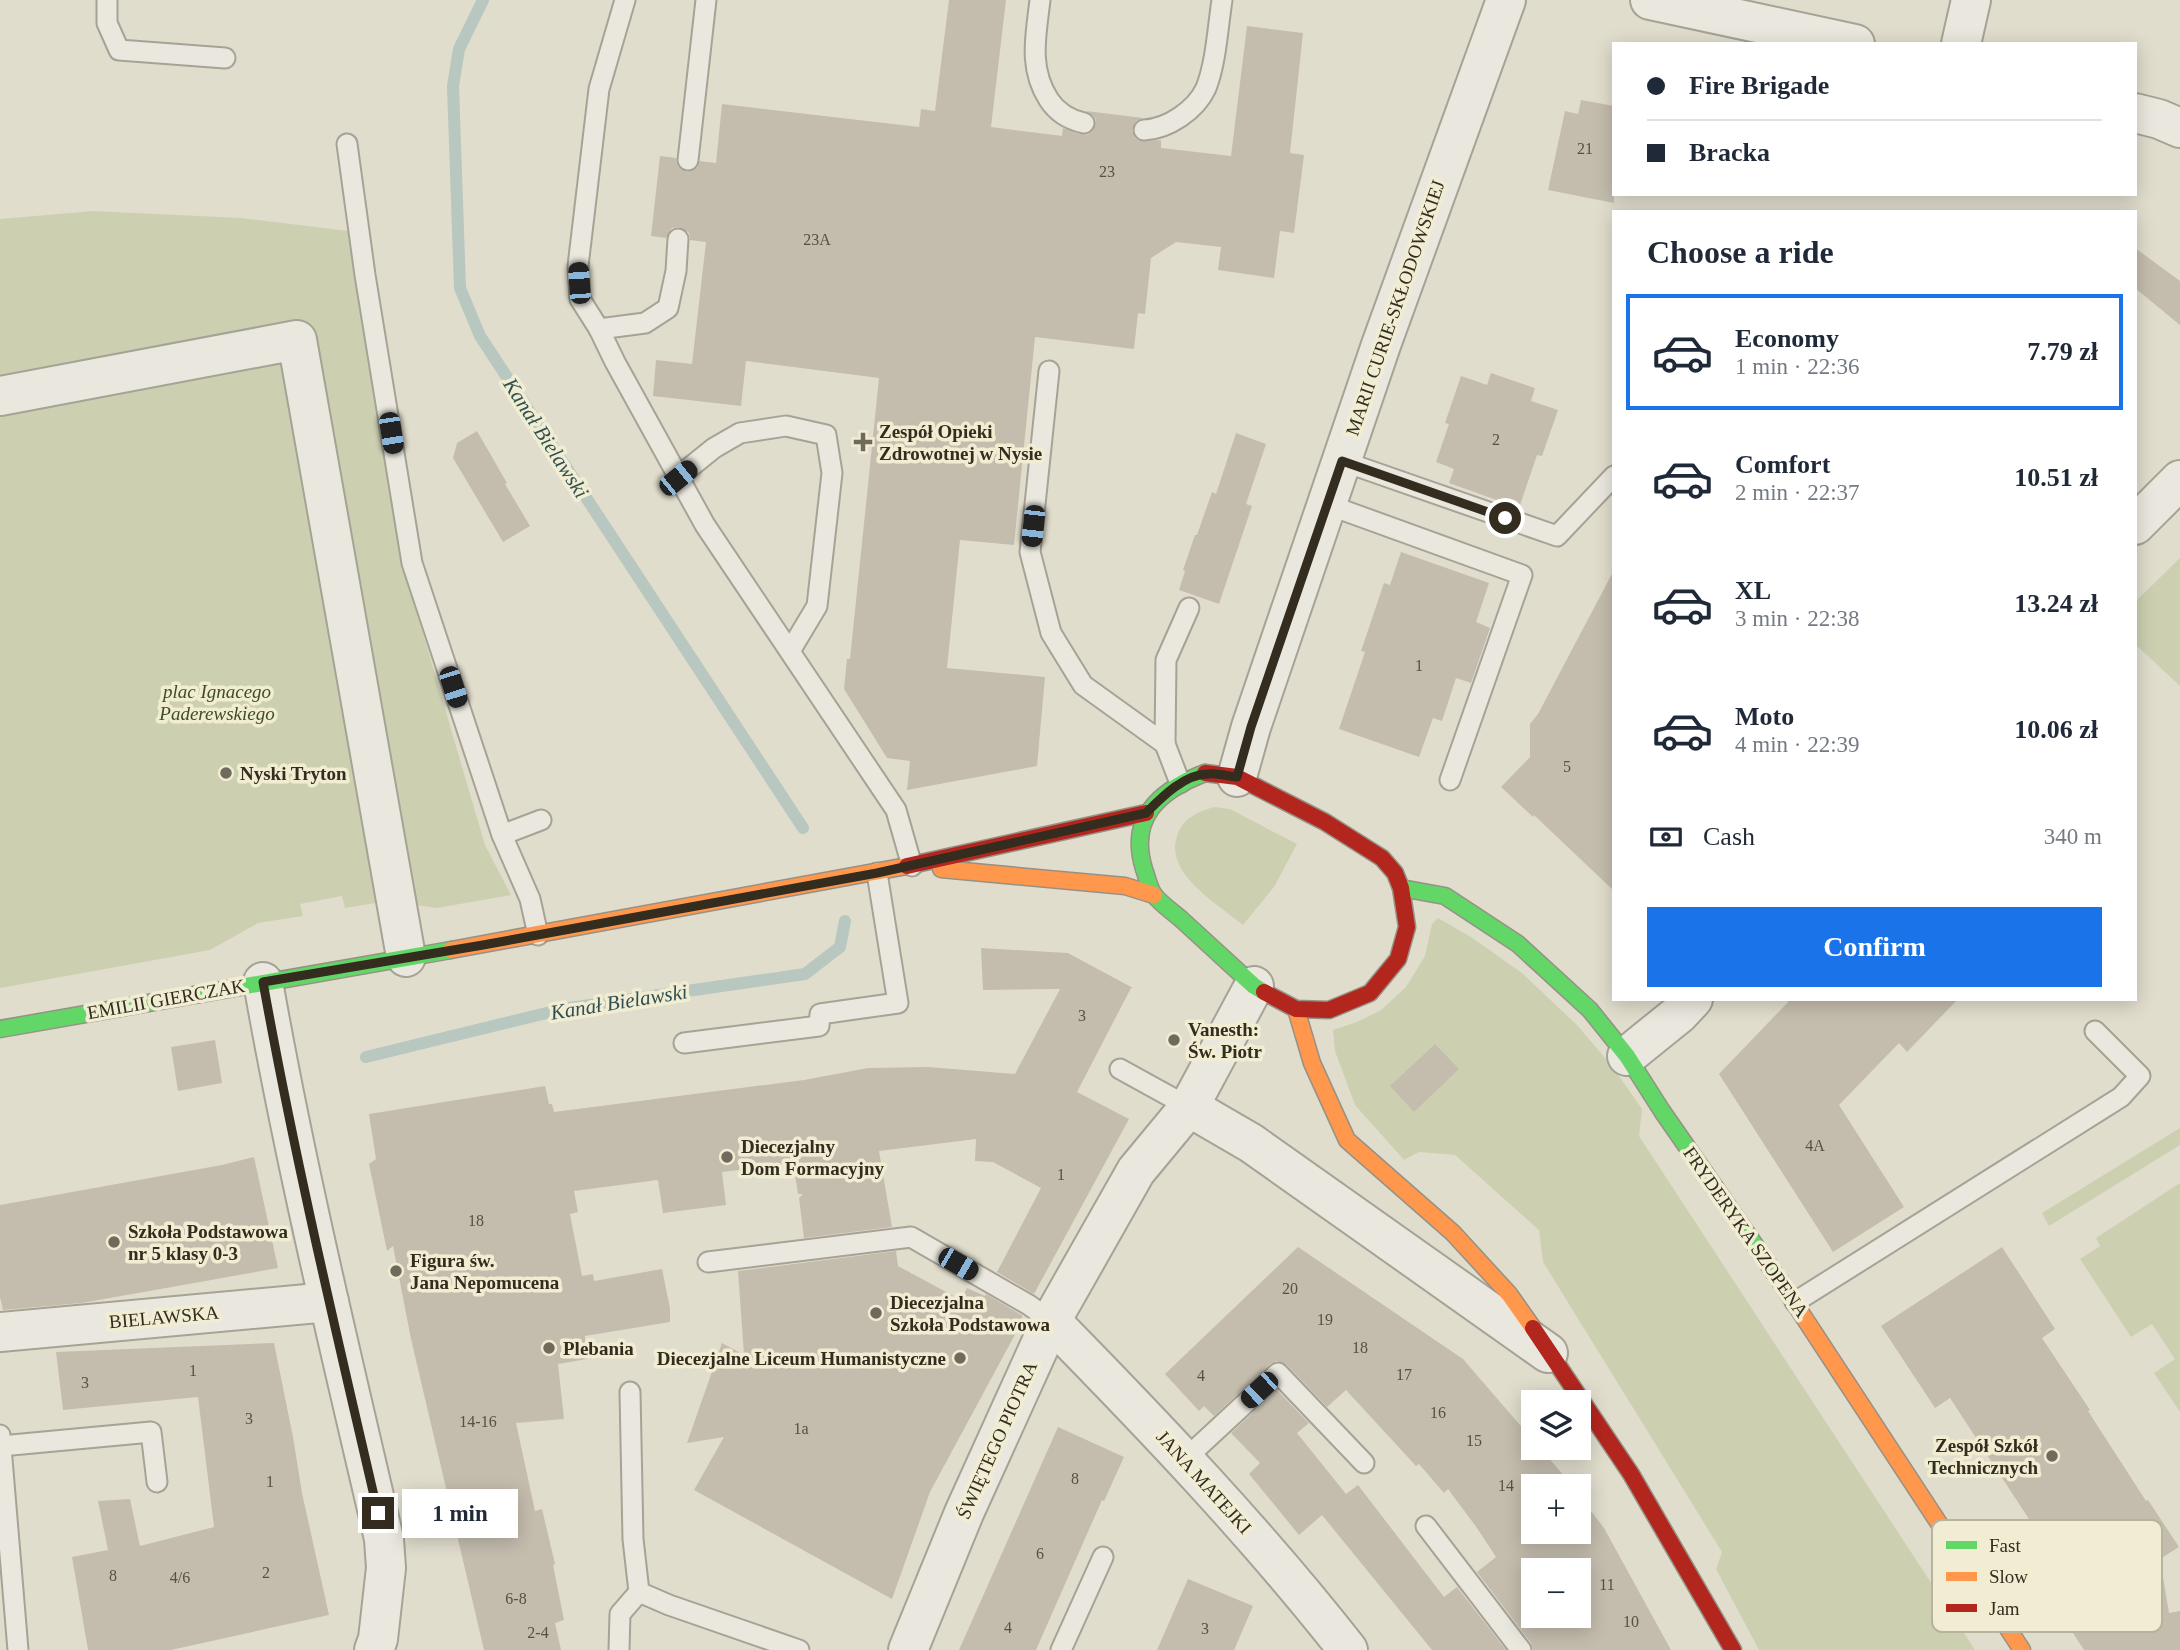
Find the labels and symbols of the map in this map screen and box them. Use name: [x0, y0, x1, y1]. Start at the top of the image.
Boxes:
house number: 21: [1577, 140, 1593, 157]
house number: 23: [1099, 163, 1115, 180]
street label: MARII CURIE-SKŁODOWSKIEJ: [1341, 178, 1449, 438]
house number: 23A: [803, 231, 831, 248]
car: [568, 261, 591, 305]
water label: Kanał Bielawski: [498, 373, 594, 503]
car: [378, 411, 405, 455]
place label: Zespół Opieki Zdrowotnej w Nysie: [879, 421, 1042, 464]
house number: 2: [1492, 431, 1500, 448]
marker: Zespół Opieki Zdrowotnej w Nysie: [853, 432, 873, 452]
car: [656, 457, 701, 499]
route start: [1489, 502, 1521, 534]
car: [1021, 504, 1046, 548]
house number: 1: [1415, 657, 1423, 674]
car: [437, 664, 470, 710]
park label: plac Ignacego Paderewskiego: [158, 681, 275, 724]
house number: 5: [1563, 758, 1571, 775]
place label: Nyski Tryton: [240, 763, 347, 784]
marker: Nyski Tryton: [218, 765, 234, 781]
street label: EMILII GIERCZAK: [85, 975, 247, 1023]
water label: Kanał Bielawski: [548, 979, 689, 1025]
house number: 3: [1078, 1007, 1086, 1024]
place label: Vanesth: Św. Piotr: [1188, 1019, 1262, 1062]
marker: Vanesth: Św. Piotr: [1166, 1032, 1182, 1048]
place label: Diecezjalny Dom Formacyjny: [741, 1136, 884, 1179]
house number: 4A: [1805, 1137, 1825, 1154]
street label: FRYDERYKA SZOPENA: [1679, 1143, 1813, 1321]
marker: Diecezjalny Dom Formacyjny: [719, 1149, 735, 1165]
house number: 1: [1057, 1166, 1065, 1183]
house number: 18: [468, 1212, 484, 1229]
place label: Szkoła Podstawowa nr 5 klasy 0-3: [128, 1221, 288, 1264]
marker: Szkoła Podstawowa nr 5 klasy 0-3: [106, 1234, 122, 1250]
car: [935, 1244, 982, 1284]
place label: Figura św. Jana Nepomucena: [410, 1250, 560, 1293]
marker: Figura św. Jana Nepomucena: [388, 1263, 404, 1279]
house number: 20: [1282, 1280, 1298, 1297]
place label: Diecezjalna Szkoła Podstawowa: [890, 1292, 1050, 1335]
street label: BIELAWSKA: [108, 1302, 220, 1332]
marker: Diecezjalna Szkoła Podstawowa: [868, 1305, 884, 1321]
house number: 19: [1317, 1311, 1333, 1328]
place label: Plebania: [563, 1338, 634, 1359]
house number: 18: [1352, 1339, 1368, 1356]
marker: Plebania: [541, 1340, 557, 1356]
place label: Diecezjalne Liceum Humanistyczne: [657, 1348, 946, 1369]
marker: Diecezjalne Liceum Humanistyczne: [952, 1350, 968, 1366]
street label: ŚWIĘTEGO PIOTRA: [953, 1358, 1041, 1522]
house number: 1: [189, 1362, 197, 1379]
house number: 17: [1396, 1366, 1412, 1383]
house number: 4: [1197, 1367, 1205, 1384]
car: [1237, 1368, 1282, 1412]
house number: 3: [81, 1374, 89, 1391]
house number: 16: [1430, 1404, 1446, 1421]
house number: 3: [245, 1410, 253, 1427]
house number: 14-16: [459, 1413, 497, 1430]
house number: 1a: [793, 1420, 809, 1437]
street label: JANA MATEJKI: [1152, 1426, 1256, 1538]
house number: 15: [1466, 1432, 1482, 1449]
place label: Zespół Szkół Technicznych: [1928, 1435, 2039, 1478]
marker: Zespół Szkół Technicznych: [2044, 1448, 2060, 1464]
house number: 8: [1071, 1470, 1079, 1487]
house number: 1: [266, 1473, 274, 1490]
house number: 14: [1498, 1477, 1514, 1494]
callout: 1 min: [402, 1488, 518, 1538]
route end: [362, 1497, 394, 1529]
legend: [1932, 1520, 2162, 1632]
text: Fast: [1989, 1535, 2021, 1556]
house number: 6: [1036, 1545, 1044, 1562]
house number: 2: [262, 1564, 270, 1581]
text: Slow: [1989, 1566, 2028, 1587]
house number: 8: [109, 1567, 117, 1584]
house number: 4/6: [170, 1569, 190, 1586]
house number: 11: [1599, 1576, 1615, 1593]
house number: 6-8: [505, 1590, 527, 1607]
text: Jam: [1989, 1598, 2020, 1619]
house number: 10: [1623, 1613, 1639, 1630]
house number: 4: [1004, 1619, 1012, 1636]
house number: 3: [1201, 1620, 1209, 1637]
house number: 2-4: [527, 1624, 549, 1641]

